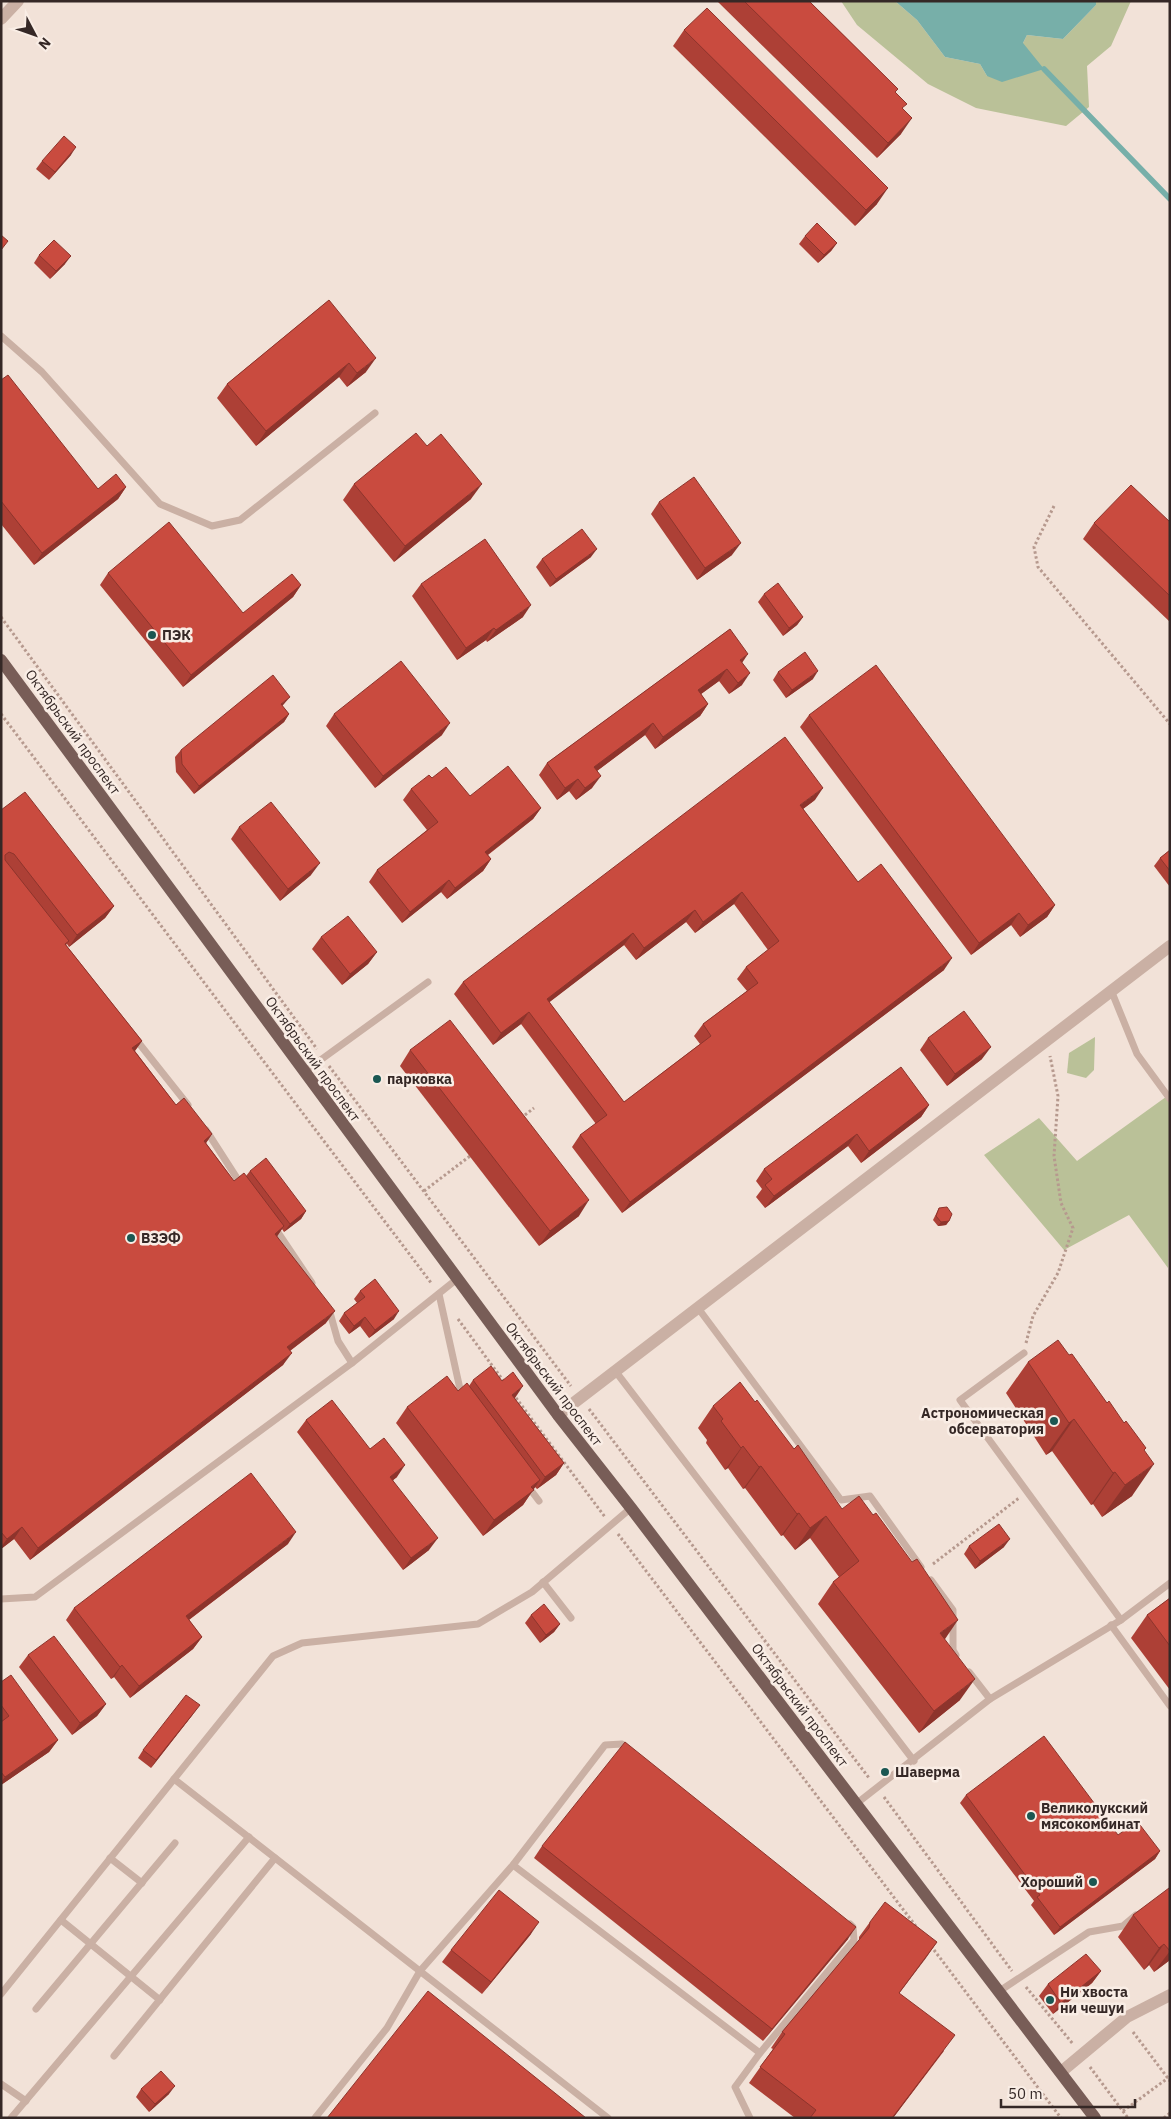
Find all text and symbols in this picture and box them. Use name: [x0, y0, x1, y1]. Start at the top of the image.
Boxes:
north arrow: [10, 10, 60, 60]
text: N: [35, 34, 55, 53]
place label: ПЭК: [162, 626, 191, 644]
marker: ПЭК: [146, 629, 158, 641]
street label: Октябрьский проспект: [22, 666, 125, 798]
street label: Октябрьский проспект: [262, 993, 365, 1125]
place label: парковка: [387, 1070, 452, 1088]
marker: парковка: [371, 1073, 383, 1085]
place label: ВЗЭФ: [141, 1229, 181, 1247]
marker: ВЗЭФ: [125, 1232, 137, 1244]
street label: Октябрьский проспект: [502, 1319, 607, 1450]
place label: Aстрономическая обсерватория: [921, 1404, 1044, 1438]
marker: Aстрономическая обсерватория: [1048, 1415, 1060, 1427]
street label: Октябрьский проспект: [748, 1640, 853, 1771]
place label: Шаверма: [895, 1763, 960, 1781]
marker: Шаверма: [879, 1766, 891, 1778]
place label: Великолукский мясокомбинат: [1041, 1799, 1148, 1833]
marker: Великолукский мясокомбинат: [1025, 1810, 1037, 1822]
place label: Хороший: [1021, 1873, 1083, 1891]
marker: Хороший: [1087, 1876, 1099, 1888]
place label: Ни хвоста ни чешуи: [1060, 1983, 1128, 2017]
marker: Ни хвоста ни чешуи: [1044, 1994, 1056, 2006]
scale bar: [1001, 2076, 1135, 2108]
text: 50 m: [1008, 2084, 1043, 2103]

